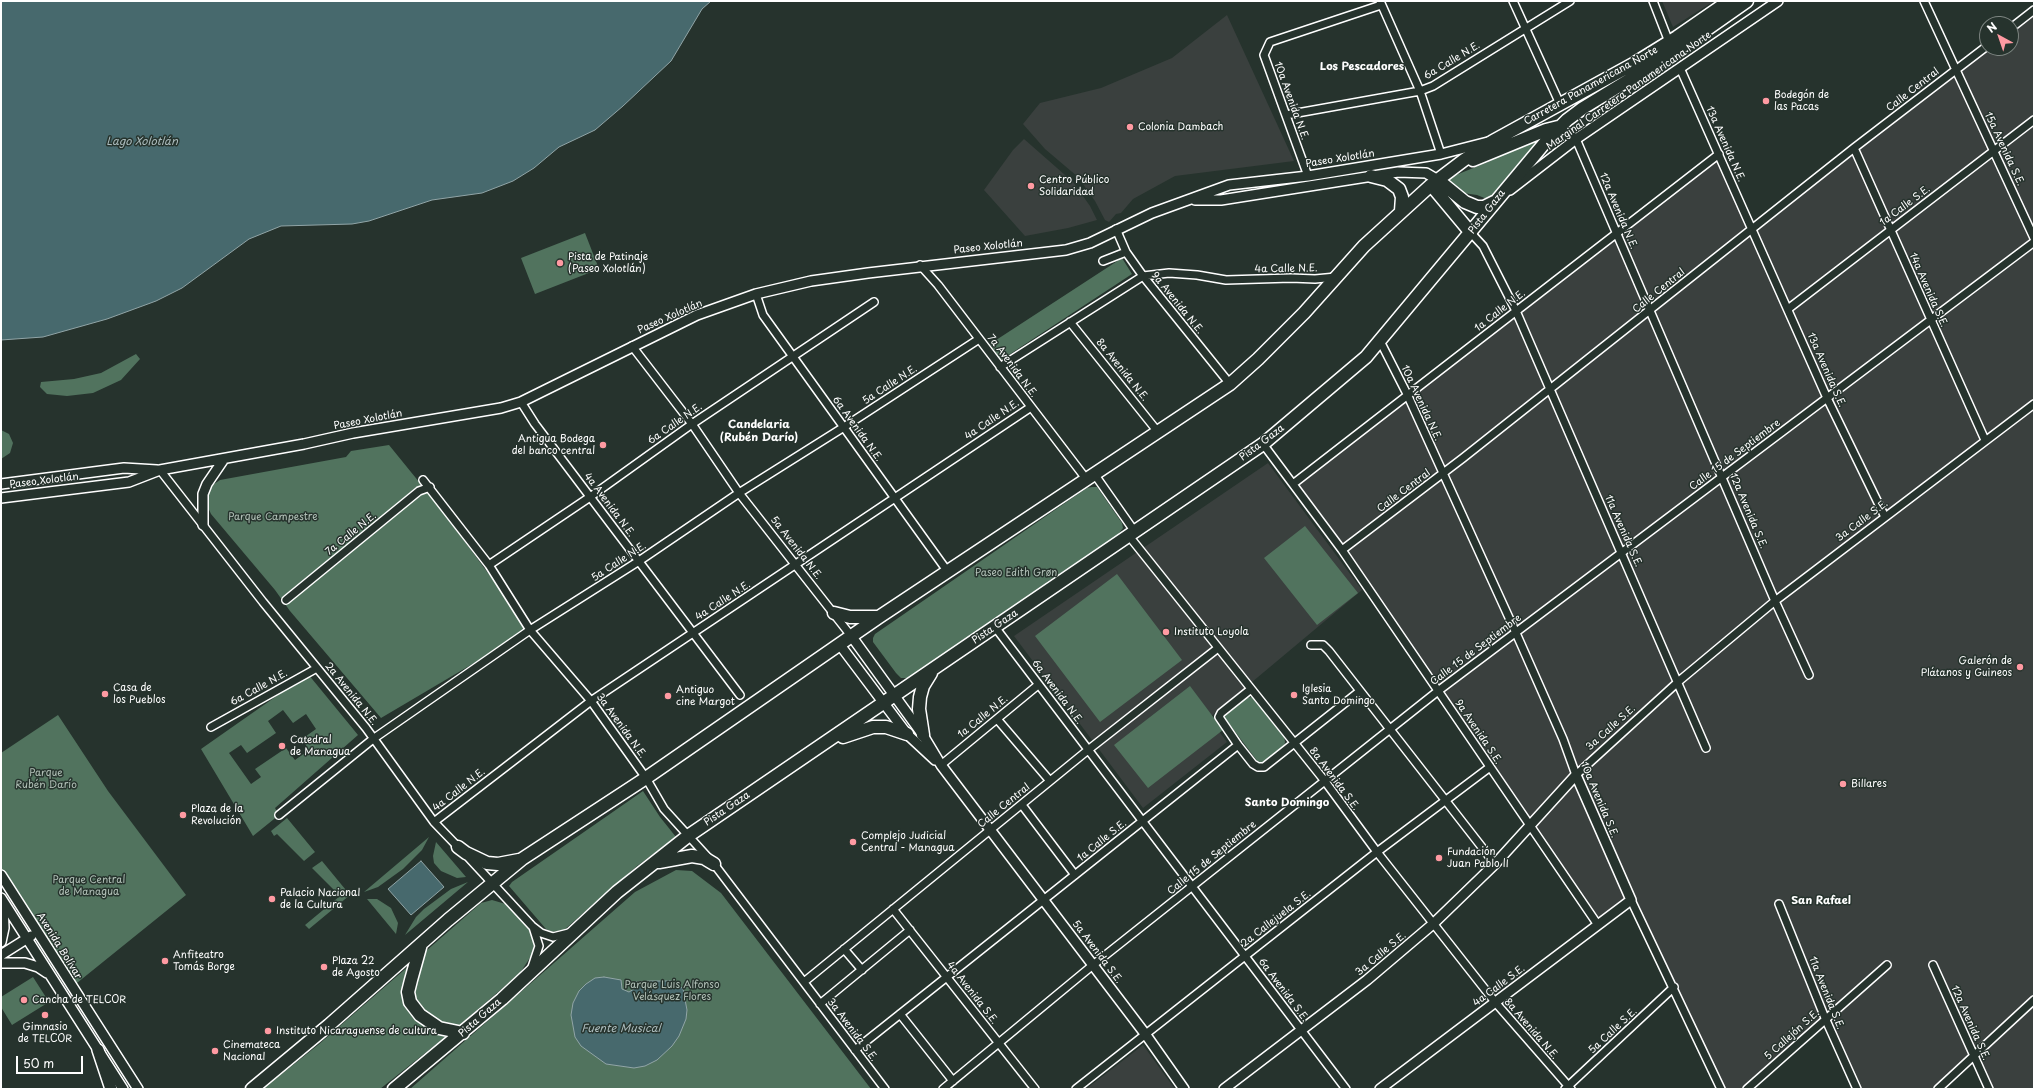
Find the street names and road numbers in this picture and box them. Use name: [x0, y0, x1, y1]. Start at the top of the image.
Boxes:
street label: Marginal Carretera Panamericana Norte: [1544, 29, 1714, 153]
street label: 6a Calle N.E.: [1422, 40, 1482, 82]
street label: Carretera Panamericana Norte: [1522, 44, 1660, 128]
street label: 10a Avenida N.E.: [1271, 60, 1311, 142]
street label: Calle Central: [1884, 66, 1942, 114]
street label: 13a Avenida N.E.: [1703, 104, 1747, 184]
street label: 15a Avenida S.E.: [1982, 110, 2026, 188]
street label: Paseo Xolotlán: [1305, 148, 1375, 170]
street label: 12a Avenida N.E.: [1597, 171, 1639, 251]
street label: 1a Calle S.E.: [1878, 183, 1932, 229]
street label: Pista Gaza: [1466, 188, 1508, 236]
street label: Paseo Xolotlán: [953, 237, 1023, 257]
street label: 14a Avenida S.E.: [1906, 251, 1950, 329]
street label: 4a Calle N.E.: [1254, 262, 1318, 276]
street label: Calle Central: [1630, 266, 1688, 316]
street label: 9a Avenida N.E.: [1148, 270, 1206, 336]
street label: 1a Calle N.E.: [1472, 288, 1528, 334]
street label: Paseo Xolotlán: [636, 297, 704, 337]
street label: 13a Avenida S.E.: [1804, 331, 1848, 409]
street label: 7a Avenida N.E.: [984, 332, 1040, 400]
street label: 8a Avenida N.E.: [1093, 336, 1151, 404]
street label: 5a Calle N.E.: [860, 363, 920, 407]
street label: 10a Avenida N.E.: [1398, 363, 1444, 443]
street label: 6a Avenida N.E.: [829, 394, 885, 464]
street label: 4a Calle N.E.: [963, 397, 1021, 443]
street label: 6a Calle N.E.: [646, 401, 704, 447]
street label: Paseo Xolotlán: [333, 407, 403, 433]
street label: Calle 15 de Septiembre: [1687, 417, 1783, 493]
street label: Pista Gaza: [1237, 422, 1287, 464]
street label: Calle Central: [1375, 467, 1433, 515]
street label: Paseo Xolotlán: [9, 471, 79, 491]
street label: 4a Avenida N.E.: [581, 471, 637, 539]
street label: 12a Avenida S.E.: [1727, 472, 1769, 550]
street label: 11a Avenida S.E.: [1602, 493, 1644, 569]
street label: 3a Calle S.E.: [1834, 498, 1890, 544]
street label: 7a Calle N.E.: [323, 510, 379, 558]
street label: 5a Avenida N.E.: [768, 514, 824, 582]
street label: 5a Calle N.E.: [589, 540, 649, 584]
street label: 4a Calle N.E.: [693, 579, 753, 623]
street label: Pista Gaza: [970, 607, 1020, 647]
street label: Calle 15 de Septiembre: [1428, 612, 1524, 688]
street label: 6a Avenida N.E.: [1029, 658, 1085, 726]
street label: 2a Avenida N.E.: [322, 660, 380, 728]
street label: 6a Calle N.E.: [228, 667, 290, 709]
street label: 3a Avenida N.E.: [594, 691, 648, 761]
street label: 1a Calle N.E.: [956, 693, 1010, 741]
street label: 9a Avenida S.E.: [1452, 698, 1504, 766]
street label: 3a Calle S.E.: [1584, 703, 1638, 753]
street label: 8a Avenida S.E.: [1307, 745, 1361, 813]
street label: 10a Avenida S.E.: [1578, 760, 1620, 840]
street label: 4a Calle N.E.: [430, 766, 488, 814]
street label: Calle Central: [975, 781, 1033, 831]
street label: Pista Gaza: [702, 789, 752, 829]
street label: 1a Calle S.E.: [1075, 818, 1129, 864]
street label: Calle 15 de Septiembre: [1165, 819, 1259, 897]
street label: 2a Callejuela S.E.: [1239, 888, 1313, 950]
street label: Avenida Bolívar: [34, 911, 84, 981]
street label: 5a Avenida S.E.: [1069, 918, 1125, 986]
street label: 3a Calle S.E.: [1353, 930, 1409, 978]
street label: 11a Avenida S.E.: [1806, 955, 1846, 1031]
street label: 6a Avenida S.E.: [1255, 956, 1311, 1024]
street label: 4a Avenida S.E.: [944, 959, 1000, 1027]
street label: 4a Calle S.E.: [1471, 963, 1527, 1009]
street label: 12a Avenida S.E.: [1948, 984, 1992, 1062]
street label: Pista Gaza: [456, 996, 504, 1040]
street label: 3a Avenida S.E.: [824, 996, 880, 1064]
street label: 8a Avenida N.E.: [1501, 996, 1561, 1062]
street label: 5a Calle S.E.: [1586, 1006, 1640, 1056]
street label: 5 Callejón S.E.: [1762, 1007, 1822, 1063]

